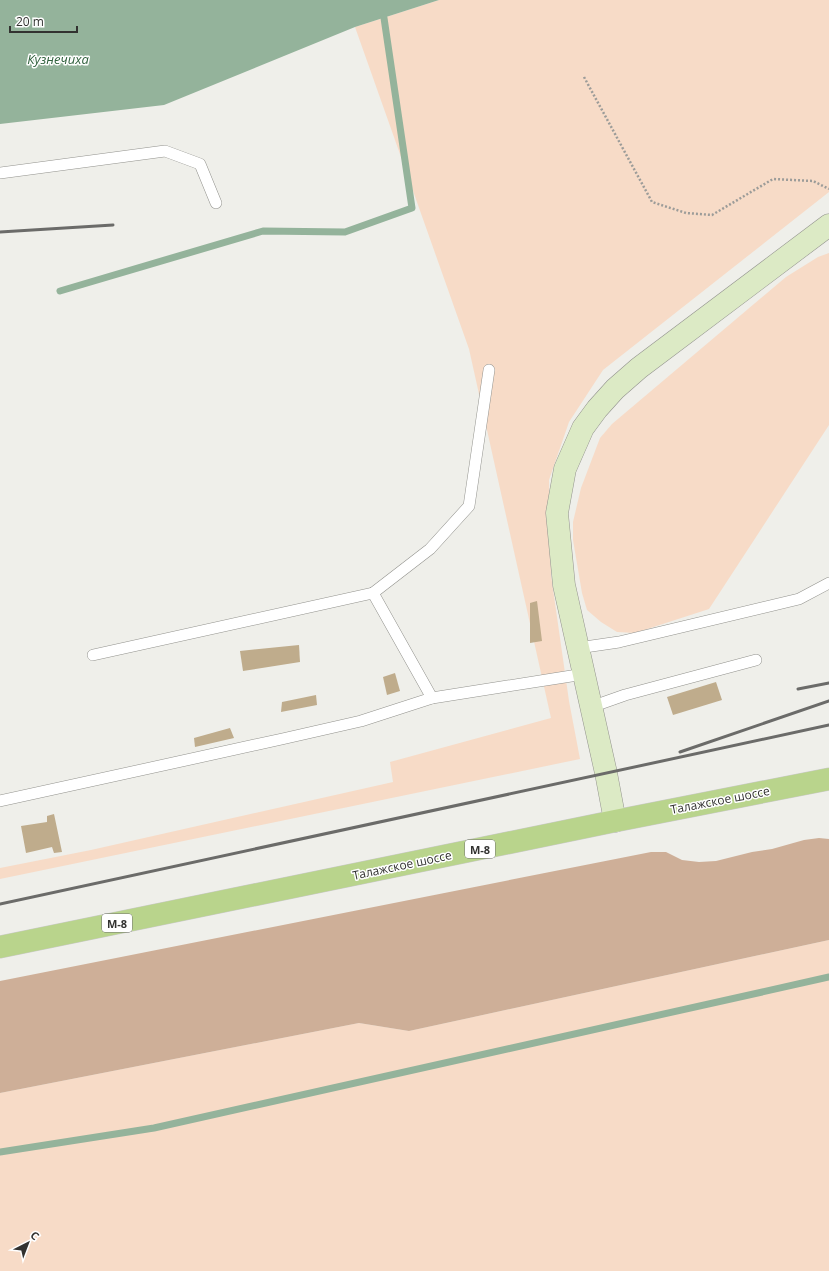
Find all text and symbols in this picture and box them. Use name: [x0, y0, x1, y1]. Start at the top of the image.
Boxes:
scale bar: [10, 8, 77, 34]
text: 20 m: [16, 13, 44, 30]
water label: Кузнечиха: [27, 50, 89, 68]
street label: Талажское шоссе: [669, 782, 771, 818]
road number: М-8: [465, 840, 495, 858]
street label: Талажское шоссе: [351, 846, 453, 884]
road number: М-8: [102, 914, 132, 932]
north arrow: [8, 1223, 48, 1263]
text: С: [27, 1227, 43, 1243]

